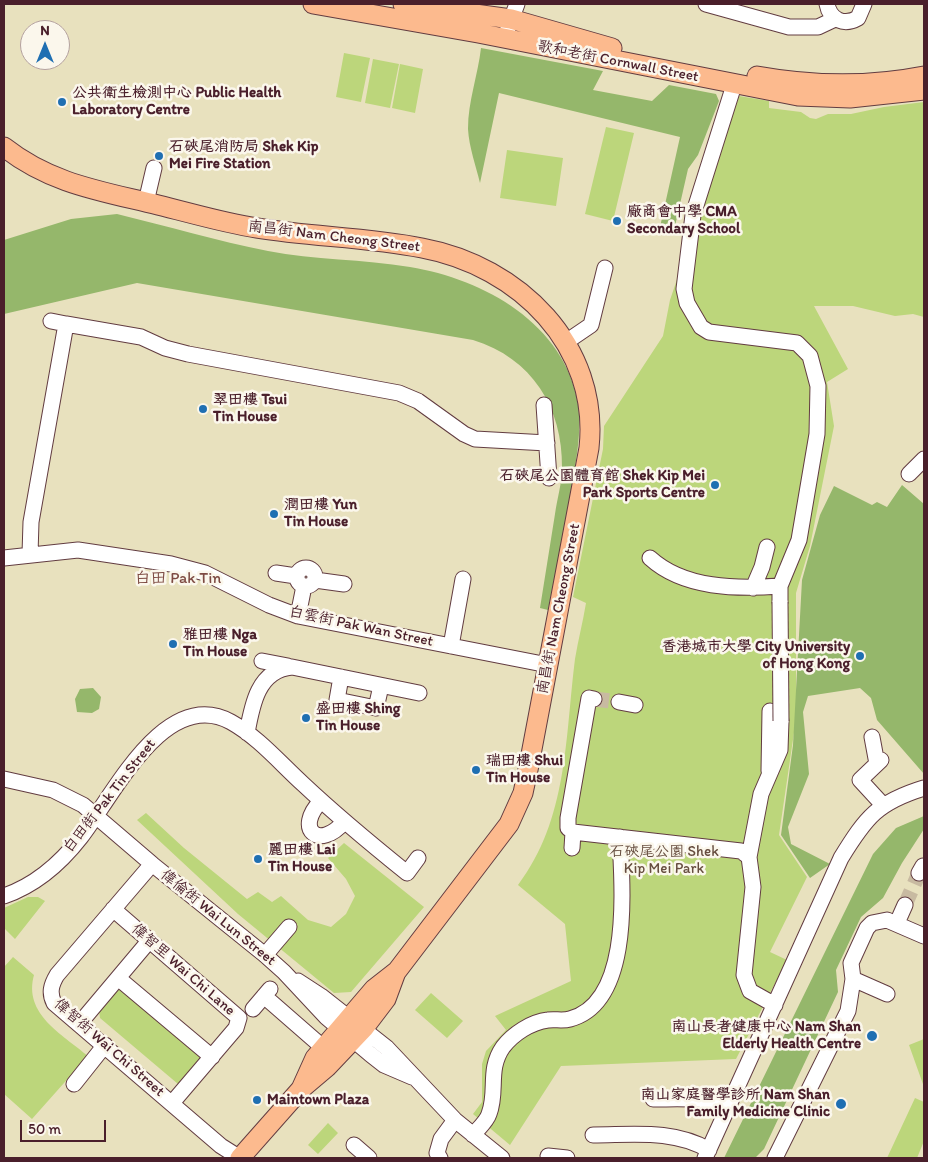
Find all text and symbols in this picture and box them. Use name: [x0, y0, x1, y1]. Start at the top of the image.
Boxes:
north arrow: [20, 20, 70, 70]
text: N: [40, 22, 50, 39]
street label: 歌和老街 Cornwall Street: [536, 38, 700, 86]
place label: 公共衛生檢測中心 Public Health Laboratory Centre: [72, 84, 281, 119]
marker: 公共衛生檢測中心 Public Health Laboratory Centre: [56, 96, 68, 108]
place label: 石硤尾消防局 Shek Kip Mei Fire Station: [169, 138, 318, 173]
marker: 石硤尾消防局 Shek Kip Mei Fire Station: [153, 150, 165, 162]
place label: 廠商會中學 CMA Secondary School: [627, 203, 740, 238]
marker: 廠商會中學 CMA Secondary School: [611, 215, 623, 227]
street label: 南昌街 Nam Cheong Street: [247, 217, 421, 257]
place label: 翠田樓 Tsui Tin House: [213, 391, 287, 426]
marker: 翠田樓 Tsui Tin House: [197, 403, 209, 415]
place label: 石硤尾公園體育館 Shek Kip Mei Park Sports Centre: [499, 467, 705, 502]
marker: 石硤尾公園體育館 Shek Kip Mei Park Sports Centre: [709, 479, 721, 491]
place label: 潤田樓 Yun Tin House: [284, 496, 357, 531]
marker: 潤田樓 Yun Tin House: [268, 508, 280, 520]
street label: 南昌街 Nam Cheong Street: [534, 522, 584, 696]
district label: 白田 Pak Tin: [135, 569, 221, 589]
street label: 白雲街 Pak Wan Street: [287, 603, 435, 651]
place label: 雅田樓 Nga Tin House: [183, 626, 257, 661]
marker: 雅田樓 Nga Tin House: [167, 638, 179, 650]
place label: 香港城市大學 City University of Hong Kong: [662, 638, 850, 673]
marker: 香港城市大學 City University of Hong Kong: [854, 650, 866, 662]
place label: 盛田樓 Shing Tin House: [316, 700, 400, 735]
marker: 盛田樓 Shing Tin House: [300, 712, 312, 724]
street label: 白田街 Pak Tin Street: [60, 736, 160, 856]
place label: 瑞田樓 Shui Tin House: [486, 752, 563, 787]
marker: 瑞田樓 Shui Tin House: [470, 764, 482, 776]
place label: 麗田樓 Lai Tin House: [268, 841, 336, 876]
park label: 石硤尾公園 Shek Kip Mei Park: [609, 843, 719, 878]
marker: 麗田樓 Lai Tin House: [252, 853, 264, 865]
street label: 偉倫街 Wai Lun Street: [157, 866, 279, 970]
street label: 偉智里 Wai Chi Lane: [127, 920, 239, 1020]
street label: 偉智街 Wai Chi Street: [50, 995, 168, 1101]
place label: 南山長者健康中心 Nam Shan Elderly Health Centre: [671, 1018, 861, 1053]
marker: 南山長者健康中心 Nam Shan Elderly Health Centre: [865, 1029, 879, 1043]
place label: 南山家庭醫學診所 Nam Shan Family Medicine Clinic: [640, 1086, 830, 1121]
place label: Maintown Plaza: [267, 1091, 369, 1109]
marker: Maintown Plaza: [251, 1094, 263, 1106]
marker: 南山家庭醫學診所 Nam Shan Family Medicine Clinic: [834, 1097, 848, 1111]
scale bar: [22, 1110, 109, 1142]
text: 50 m: [28, 1120, 61, 1138]

